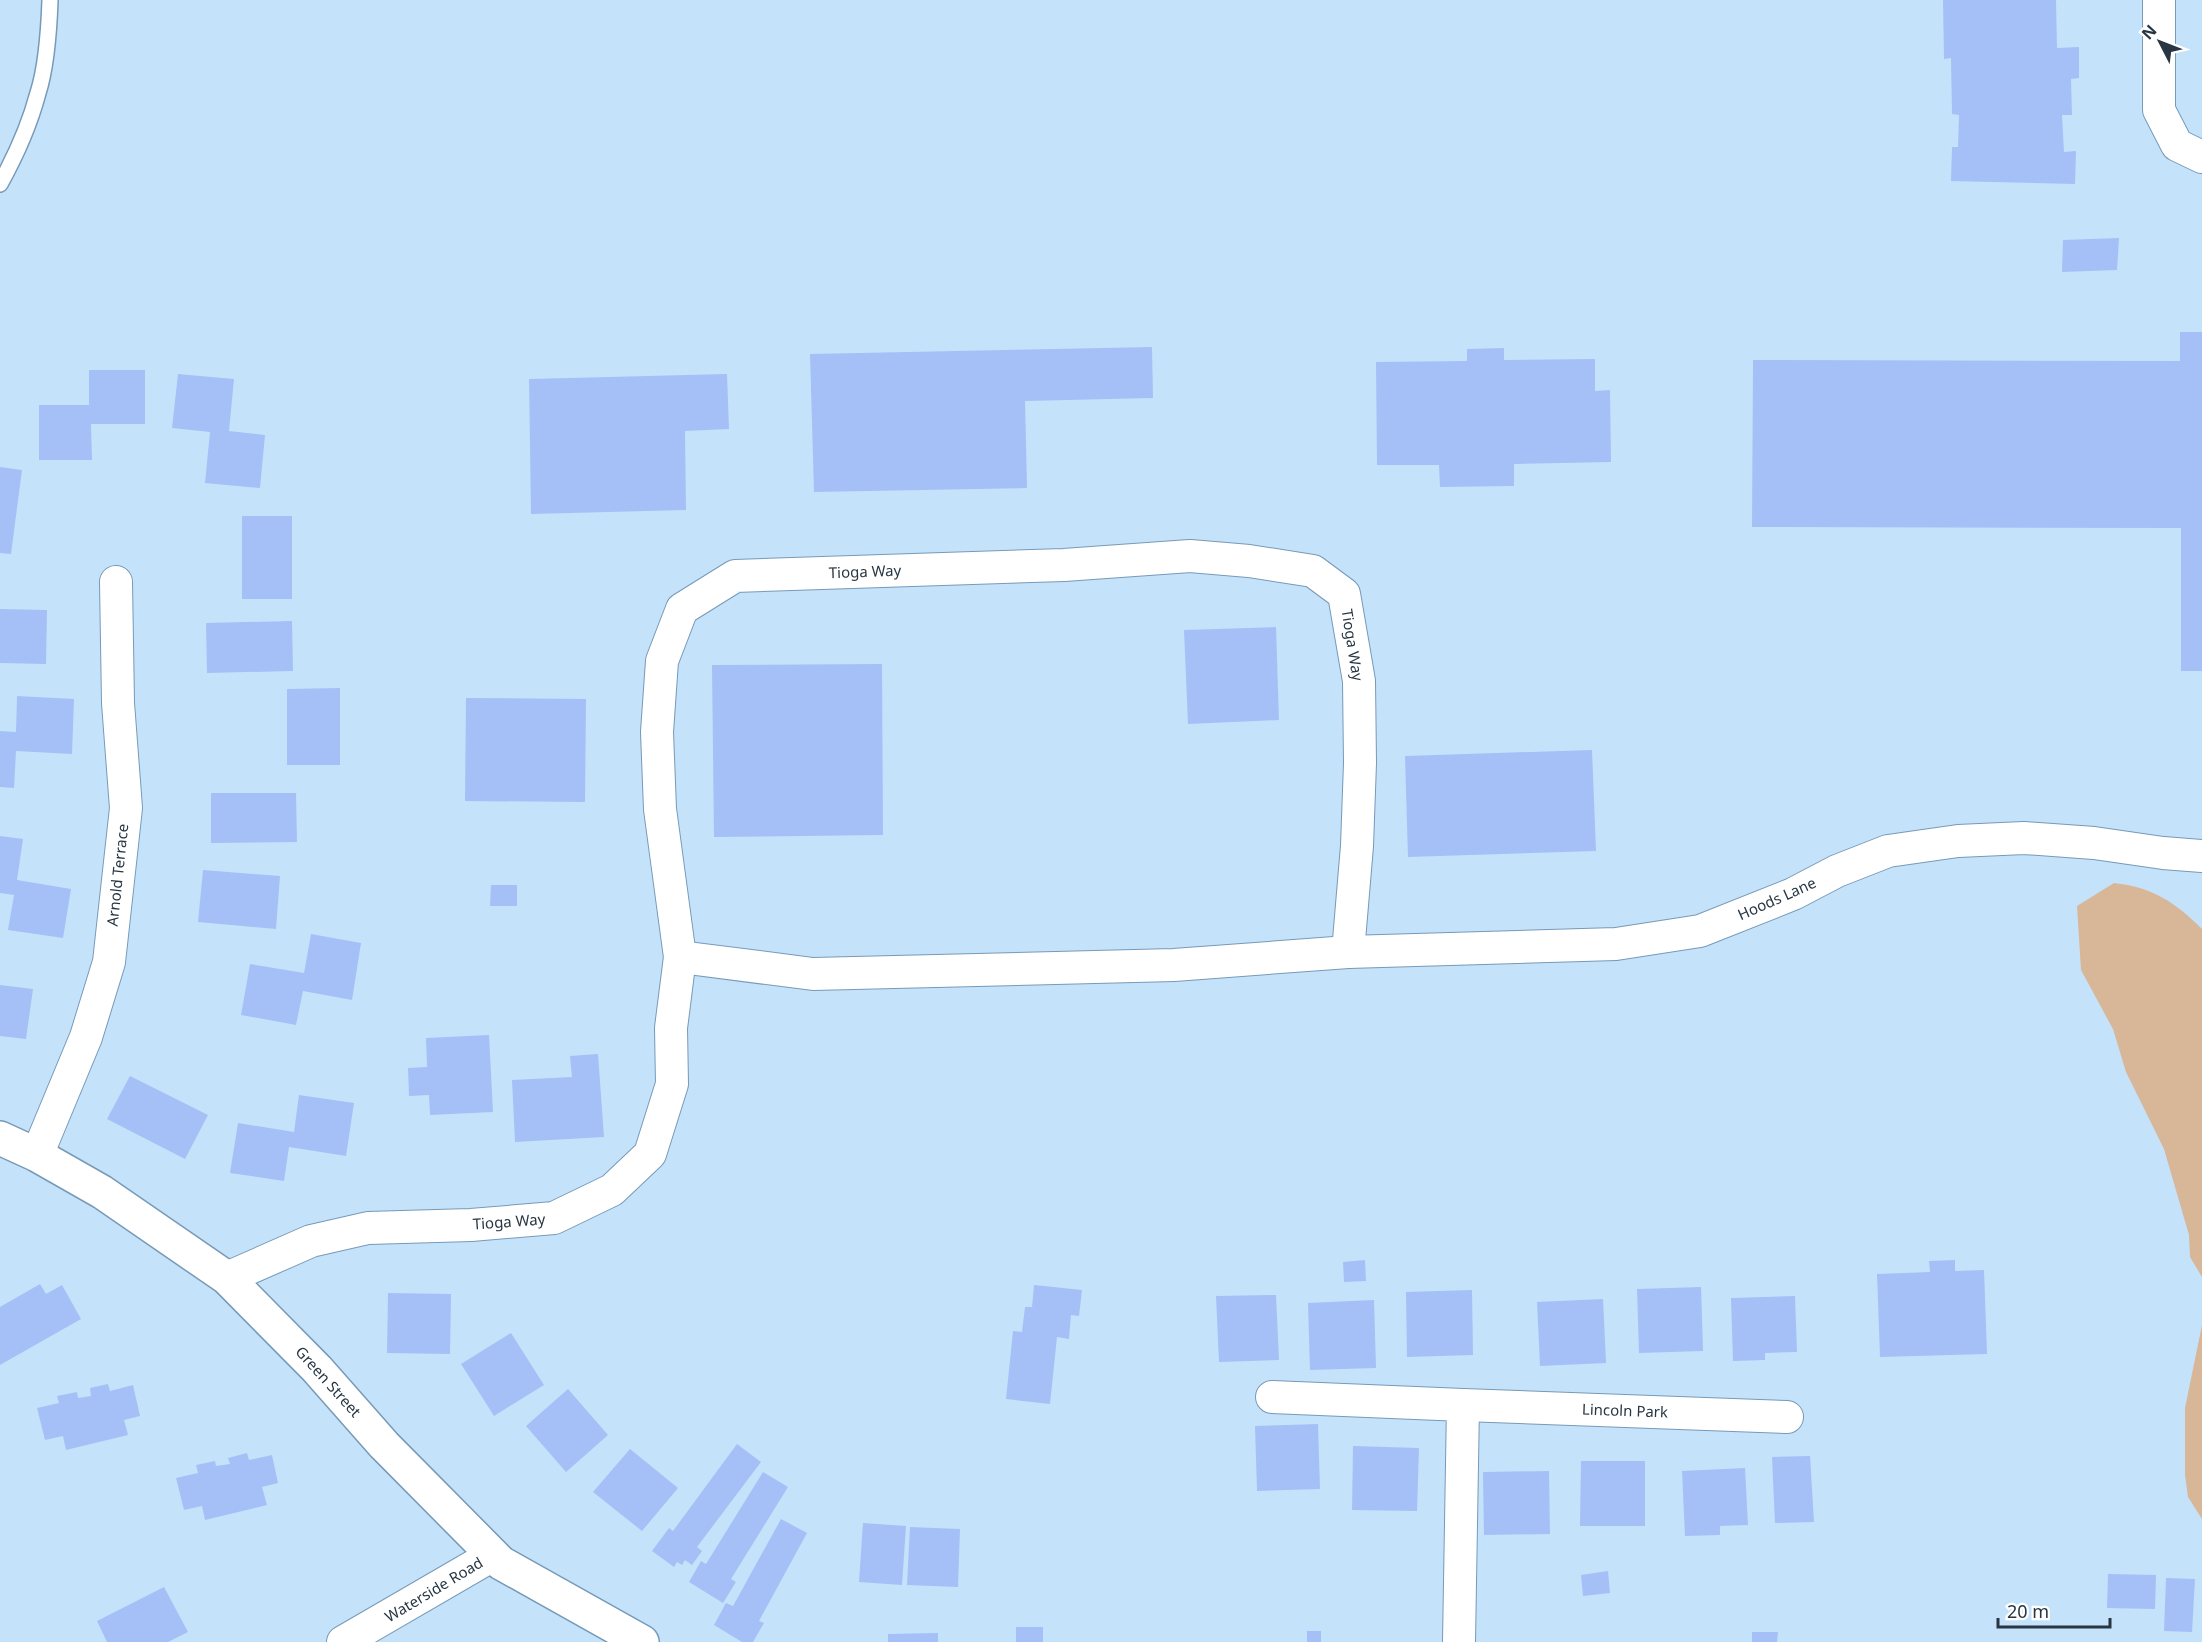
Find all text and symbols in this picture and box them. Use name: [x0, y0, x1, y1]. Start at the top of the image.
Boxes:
north arrow: [2130, 12, 2190, 72]
text: N: [2136, 20, 2161, 44]
street label: Tioga Way: [828, 560, 902, 582]
street label: Tioga Way: [1337, 607, 1369, 683]
street label: Arnold Terrace: [102, 823, 132, 927]
street label: Hoods Lane: [1734, 872, 1819, 924]
street label: Tioga Way: [472, 1208, 546, 1234]
street label: Green Street: [292, 1342, 366, 1421]
street label: Lincoln Park: [1582, 1399, 1668, 1421]
street label: Waterside Road: [381, 1552, 486, 1626]
scale bar: [1998, 1591, 2110, 1629]
text: 20 m: [2007, 1599, 2049, 1623]

